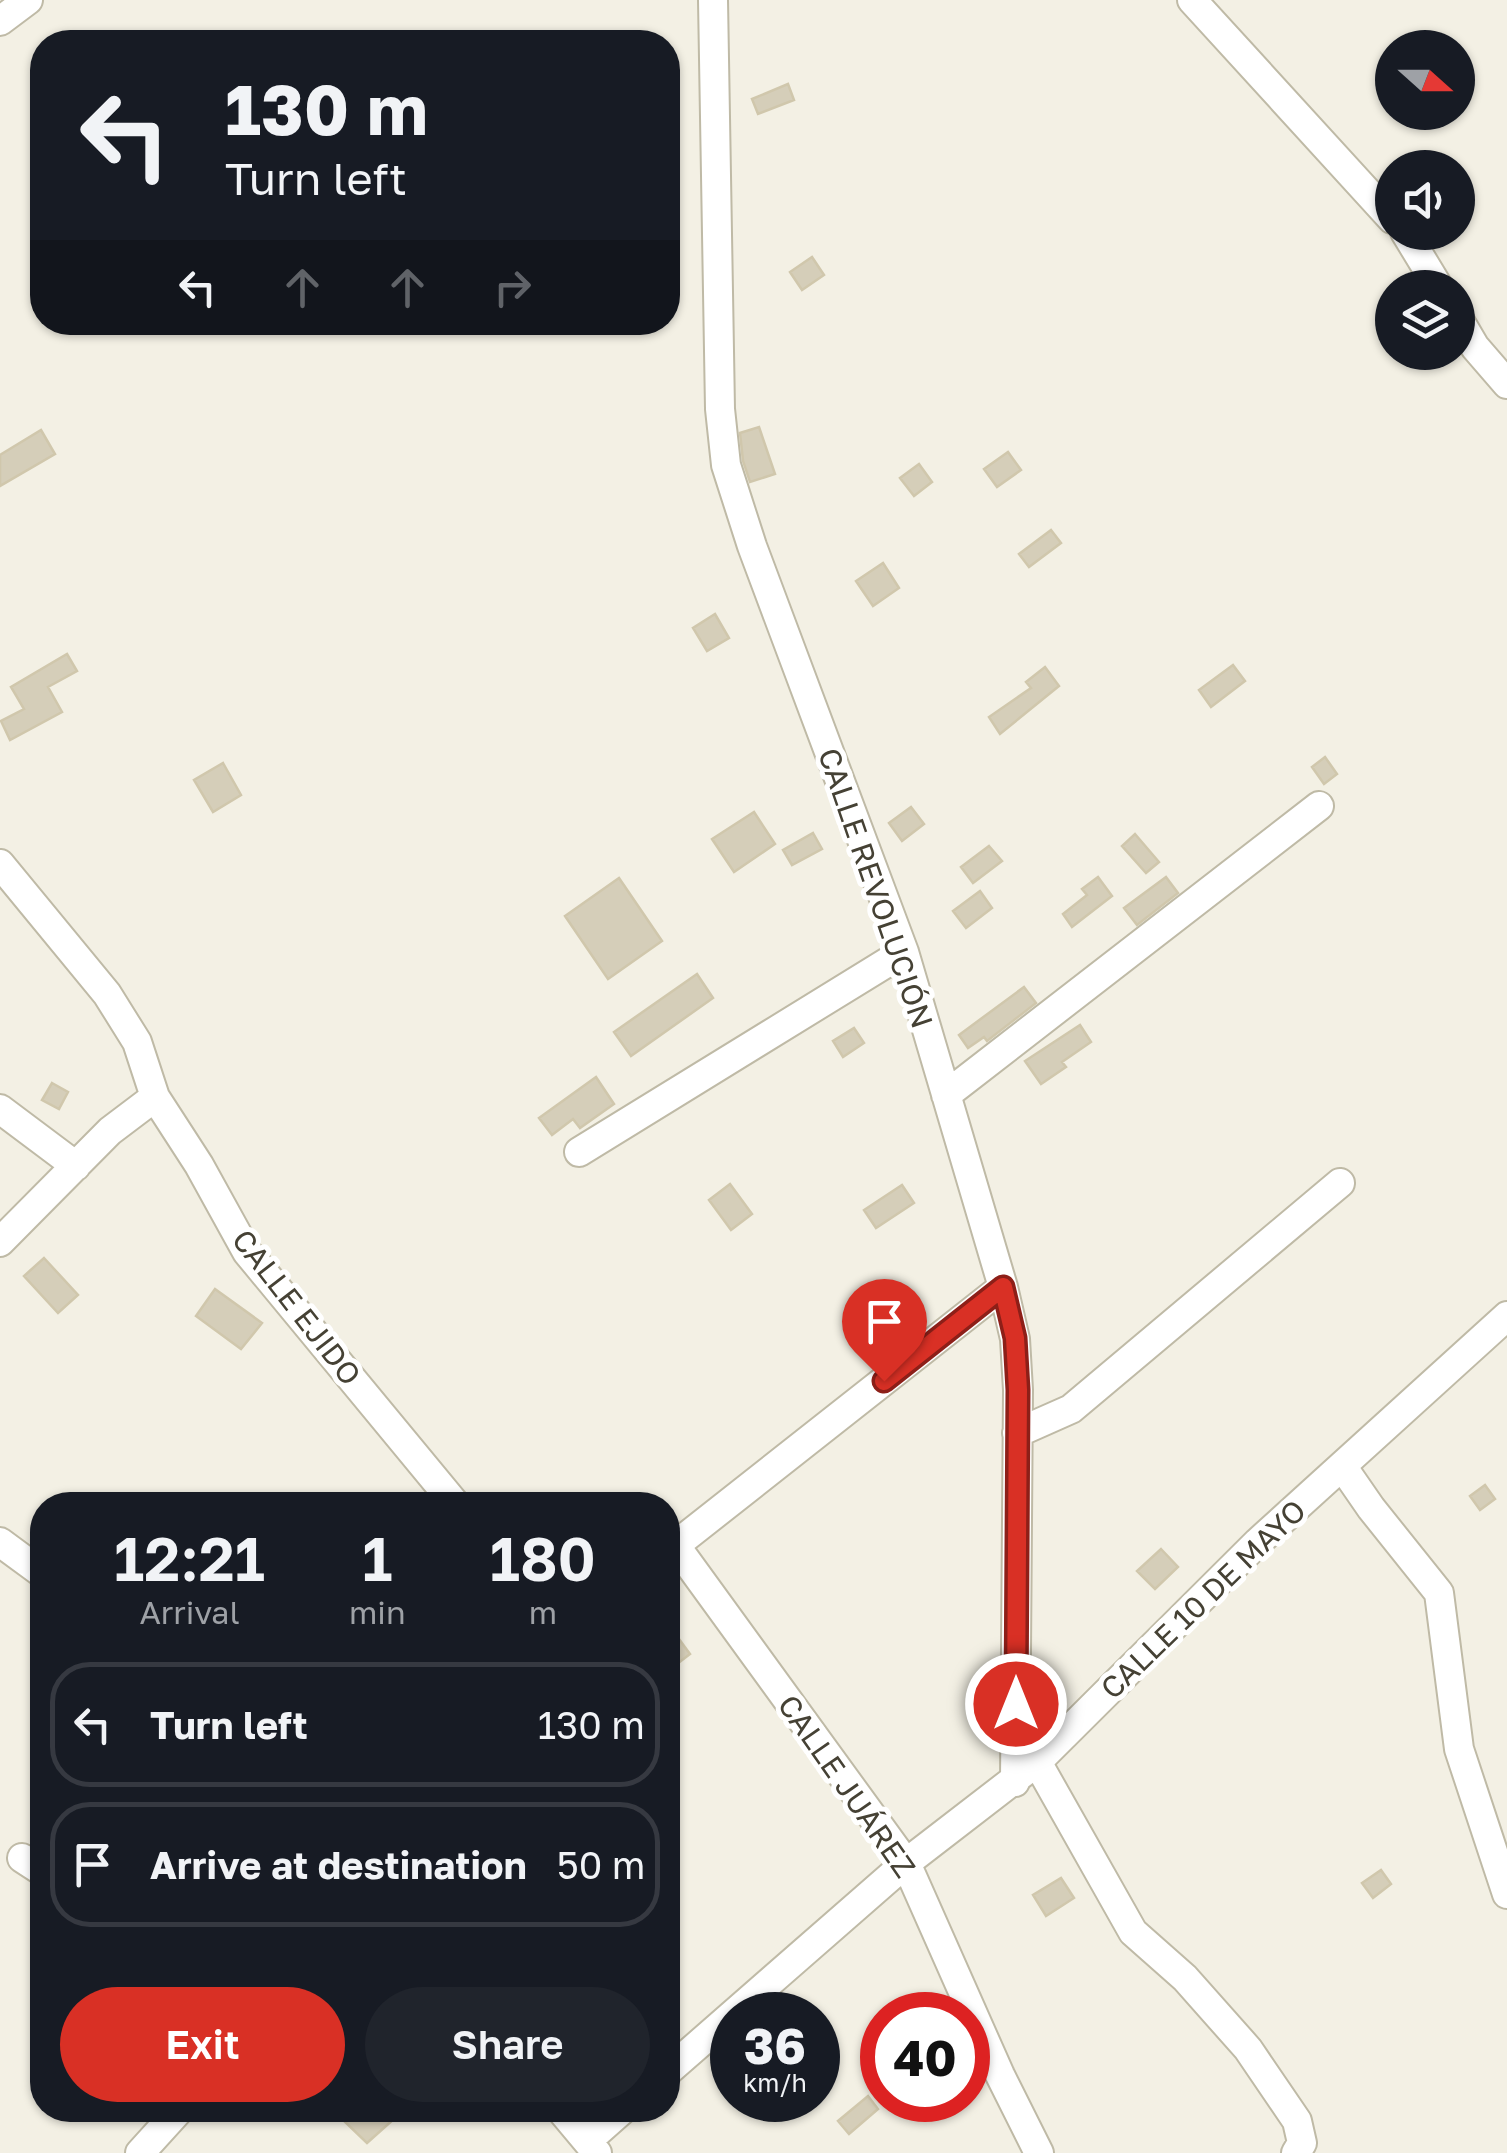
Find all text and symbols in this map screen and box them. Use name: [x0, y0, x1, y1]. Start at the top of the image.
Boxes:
north arrow: [1375, 30, 1475, 130]
map controls: [1375, 30, 1475, 370]
text: 130 m: [225, 66, 428, 150]
icon: left: [60, 70, 190, 200]
button: sound: [1375, 150, 1475, 250]
text: Turn left: [225, 151, 407, 205]
icon: left: [170, 260, 225, 315]
icon: ahead: [275, 260, 330, 315]
icon: ahead: [380, 260, 435, 315]
icon: right: [485, 260, 540, 315]
button: layers: [1375, 270, 1475, 370]
street label: CALLE REVOLUCIÓN: [811, 743, 941, 1033]
street label: CALLE EJIDO: [225, 1222, 369, 1392]
pin: [842, 1279, 927, 1382]
icon: arrive: [857, 1294, 912, 1349]
street label: CALLE 10 DE MAYO: [1093, 1492, 1313, 1706]
text: 12:21: [114, 1522, 265, 1594]
text: 1: [362, 1522, 392, 1594]
text: 180: [490, 1522, 596, 1594]
text: Arrival: [139, 1593, 240, 1631]
text: min: [349, 1593, 406, 1631]
text: m: [529, 1593, 557, 1631]
position arrow: [964, 1652, 1068, 1756]
street label: CALLE JUÁREZ: [771, 1688, 923, 1884]
icon: left: [65, 1697, 120, 1752]
text: Turn left: [150, 1702, 308, 1747]
text: 130 m: [538, 1702, 645, 1747]
icon: arrive: [65, 1837, 120, 1892]
text: Arrive at destination: [150, 1842, 527, 1887]
text: 50 m: [557, 1842, 645, 1887]
button: Exit: [60, 1987, 345, 2102]
button: Share: [365, 1987, 650, 2102]
speed limit sign: 40: [860, 1992, 990, 2122]
text: 36: [744, 2015, 806, 2075]
text: km/h: [743, 2067, 807, 2098]

